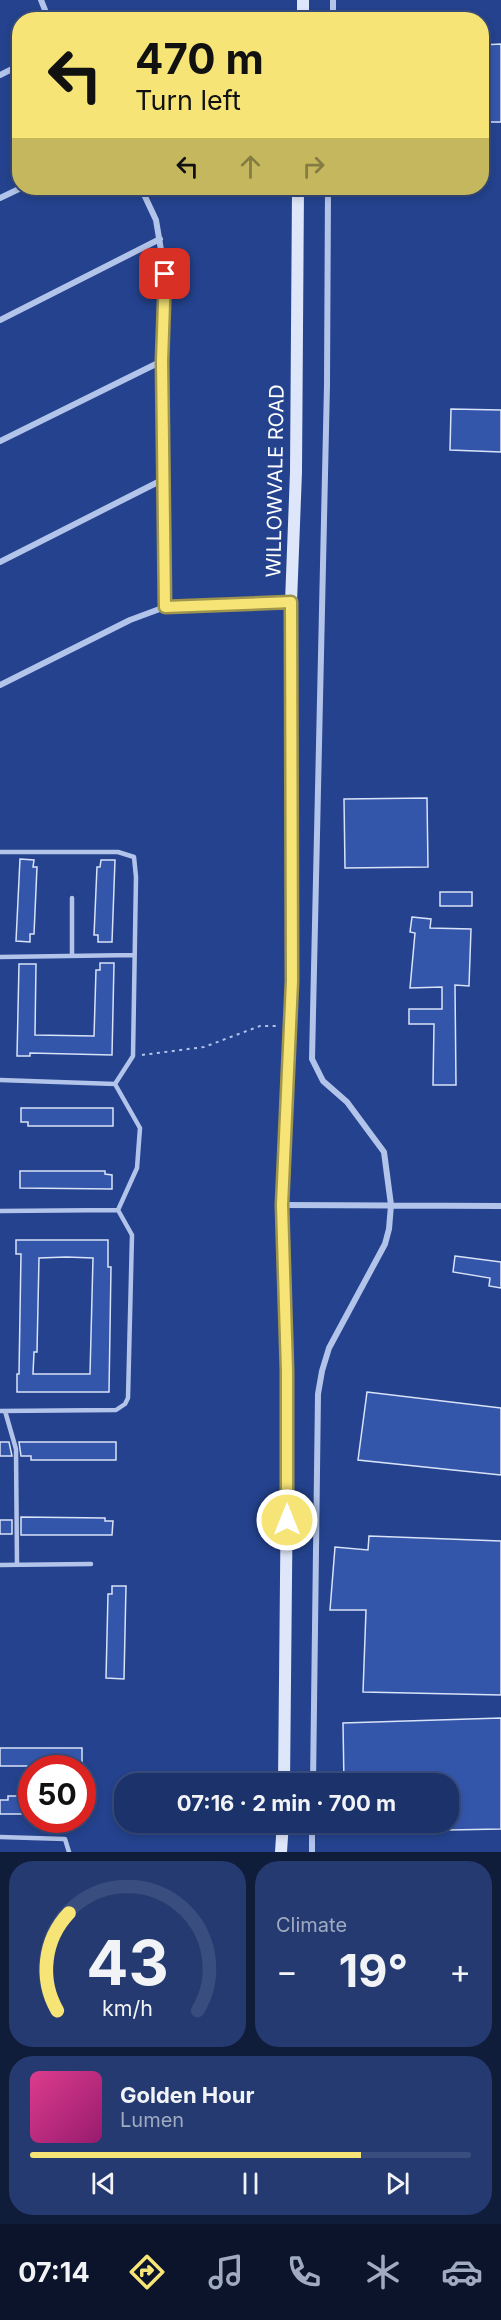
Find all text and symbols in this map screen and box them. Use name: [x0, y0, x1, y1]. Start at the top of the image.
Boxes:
text: 470 m: [135, 33, 264, 84]
icon: left: [36, 36, 114, 114]
text: Turn left: [135, 84, 241, 117]
icon: left: [171, 150, 204, 183]
icon: ahead: [234, 150, 267, 183]
icon: right: [297, 150, 330, 183]
pin: [139, 248, 190, 299]
icon: arrive: [148, 257, 181, 290]
street label: WILLOWVALE ROAD: [261, 384, 289, 578]
position arrow: [255, 1488, 319, 1552]
speed limit sign: 50: [18, 1755, 96, 1833]
text: 07:16 · 2 min · 700 m: [177, 1790, 396, 1816]
text: Climate: [276, 1913, 347, 1937]
text: 43: [86, 1925, 169, 2000]
text: 19°: [339, 1943, 408, 1998]
text: −: [276, 1951, 298, 1991]
text: +: [449, 1951, 471, 1991]
text: km/h: [102, 1995, 153, 2021]
text: Golden Hour: [120, 2082, 254, 2108]
text: Lumen: [120, 2108, 184, 2132]
icon: previous: [87, 2167, 120, 2200]
icon: pause: [234, 2167, 267, 2200]
icon: next: [381, 2167, 414, 2200]
icon: directions: [126, 2251, 168, 2293]
icon: music: [205, 2251, 247, 2293]
icon: phone: [283, 2251, 325, 2293]
icon: climate: [362, 2251, 404, 2293]
icon: car: [441, 2251, 483, 2293]
text: 07:14: [18, 2256, 90, 2289]

